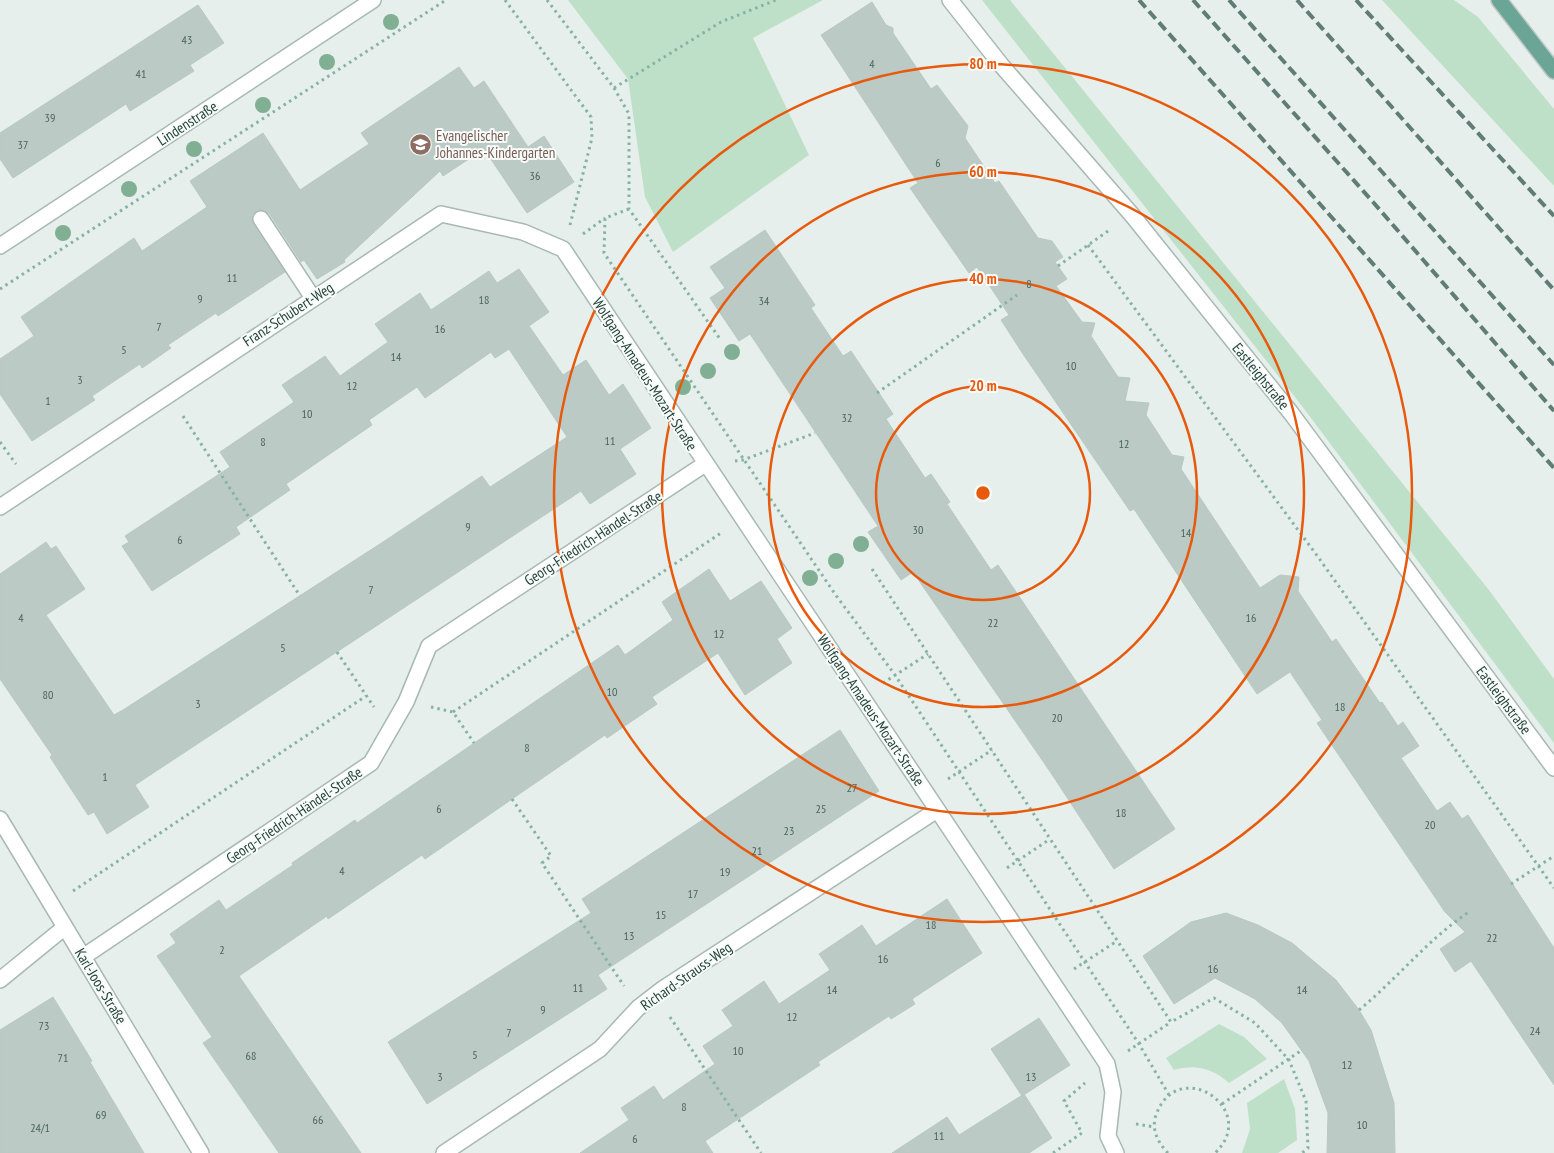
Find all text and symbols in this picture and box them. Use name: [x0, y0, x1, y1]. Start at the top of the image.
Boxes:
house number: 43: [182, 32, 192, 47]
text: 80 m: [969, 54, 997, 73]
house number: 4: [869, 56, 875, 71]
house number: 41: [136, 66, 146, 81]
street label: Lindenstraße: [153, 96, 221, 150]
house number: 39: [45, 110, 55, 125]
place label: Evangelischer Johannes-Kindergarten: [435, 126, 555, 162]
school or university icon: Evangelischer Johannes-Kindergarten: [408, 132, 432, 156]
house number: 37: [18, 137, 28, 152]
house number: 6: [935, 155, 941, 170]
text: 60 m: [969, 162, 997, 181]
house number: 36: [530, 168, 540, 183]
text: 40 m: [969, 269, 997, 288]
house number: 11: [227, 270, 237, 285]
house number: 8: [1026, 276, 1032, 291]
street label: Franz-Schubert-Weg: [239, 278, 337, 350]
house number: 9: [197, 291, 203, 306]
house number: 18: [479, 292, 489, 307]
house number: 34: [759, 293, 770, 308]
street label: Wolfgang-Amadeus-Mozart-Straße: [588, 294, 702, 454]
house number: 7: [156, 319, 162, 334]
house number: 16: [435, 321, 445, 336]
street label: Eastleighstraße: [1228, 339, 1294, 413]
house number: 5: [121, 342, 127, 357]
house number: 14: [391, 349, 402, 364]
house number: 10: [1066, 358, 1076, 373]
house number: 3: [77, 372, 83, 387]
text: 20 m: [969, 376, 997, 395]
house number: 12: [347, 378, 357, 393]
house number: 1: [45, 393, 51, 408]
house number: 10: [302, 406, 312, 421]
house number: 32: [842, 410, 852, 425]
house number: 11: [605, 433, 615, 448]
house number: 8: [260, 434, 266, 449]
house number: 12: [1119, 436, 1129, 451]
centre of rings: [974, 484, 992, 502]
street label: Georg-Friedrich-Händel-Straße: [521, 486, 665, 590]
house number: 9: [465, 519, 471, 534]
house number: 30: [913, 522, 923, 537]
house number: 14: [1181, 525, 1192, 540]
house number: 6: [177, 532, 183, 547]
house number: 7: [368, 582, 374, 597]
house number: 4: [18, 610, 24, 625]
house number: 16: [1246, 610, 1256, 625]
house number: 22: [988, 615, 998, 630]
house number: 12: [714, 626, 724, 641]
street label: Wolfgang-Amadeus-Mozart-Straße: [813, 631, 929, 789]
house number: 5: [280, 640, 286, 655]
street label: Eastleighstraße: [1472, 662, 1536, 738]
house number: 10: [607, 684, 617, 699]
house number: 80: [43, 687, 53, 702]
house number: 3: [195, 696, 201, 711]
house number: 18: [1335, 699, 1345, 714]
house number: 20: [1052, 710, 1062, 725]
house number: 8: [524, 740, 530, 755]
street label: Georg-Friedrich-Händel-Straße: [222, 762, 366, 868]
house number: 1: [102, 769, 108, 784]
house number: 27: [847, 780, 857, 795]
house number: 6: [436, 801, 442, 816]
house number: 25: [816, 801, 826, 816]
house number: 18: [1116, 805, 1126, 820]
house number: 20: [1425, 817, 1435, 832]
house number: 23: [784, 823, 794, 838]
house number: 21: [752, 843, 762, 858]
house number: 4: [339, 863, 345, 878]
house number: 19: [720, 864, 730, 879]
house number: 17: [688, 886, 698, 901]
house number: 15: [656, 907, 666, 922]
house number: 18: [926, 917, 936, 932]
house number: 13: [624, 928, 634, 943]
house number: 22: [1487, 930, 1497, 945]
street label: Richard-Strauss-Weg: [637, 938, 735, 1014]
house number: 2: [219, 942, 225, 957]
street label: Karl-Joos-Straße: [71, 945, 131, 1027]
house number: 16: [878, 951, 888, 966]
house number: 16: [1208, 961, 1218, 976]
house number: 11: [573, 980, 583, 995]
house number: 14: [827, 982, 838, 997]
house number: 14: [1297, 982, 1308, 997]
house number: 9: [540, 1002, 546, 1017]
house number: 12: [787, 1009, 797, 1024]
house number: 73: [39, 1018, 49, 1033]
house number: 24: [1530, 1023, 1541, 1038]
house number: 7: [506, 1025, 512, 1040]
house number: 10: [733, 1043, 743, 1058]
house number: 5: [472, 1047, 478, 1062]
house number: 68: [246, 1048, 256, 1063]
house number: 71: [58, 1050, 68, 1065]
house number: 12: [1342, 1057, 1352, 1072]
house number: 3: [437, 1069, 443, 1084]
house number: 13: [1026, 1069, 1036, 1084]
house number: 8: [681, 1099, 687, 1114]
house number: 69: [96, 1107, 106, 1122]
house number: 66: [313, 1112, 323, 1127]
house number: 10: [1357, 1117, 1367, 1132]
house number: 24/1: [30, 1120, 50, 1135]
house number: 11: [934, 1128, 944, 1143]
house number: 6: [632, 1131, 638, 1146]

